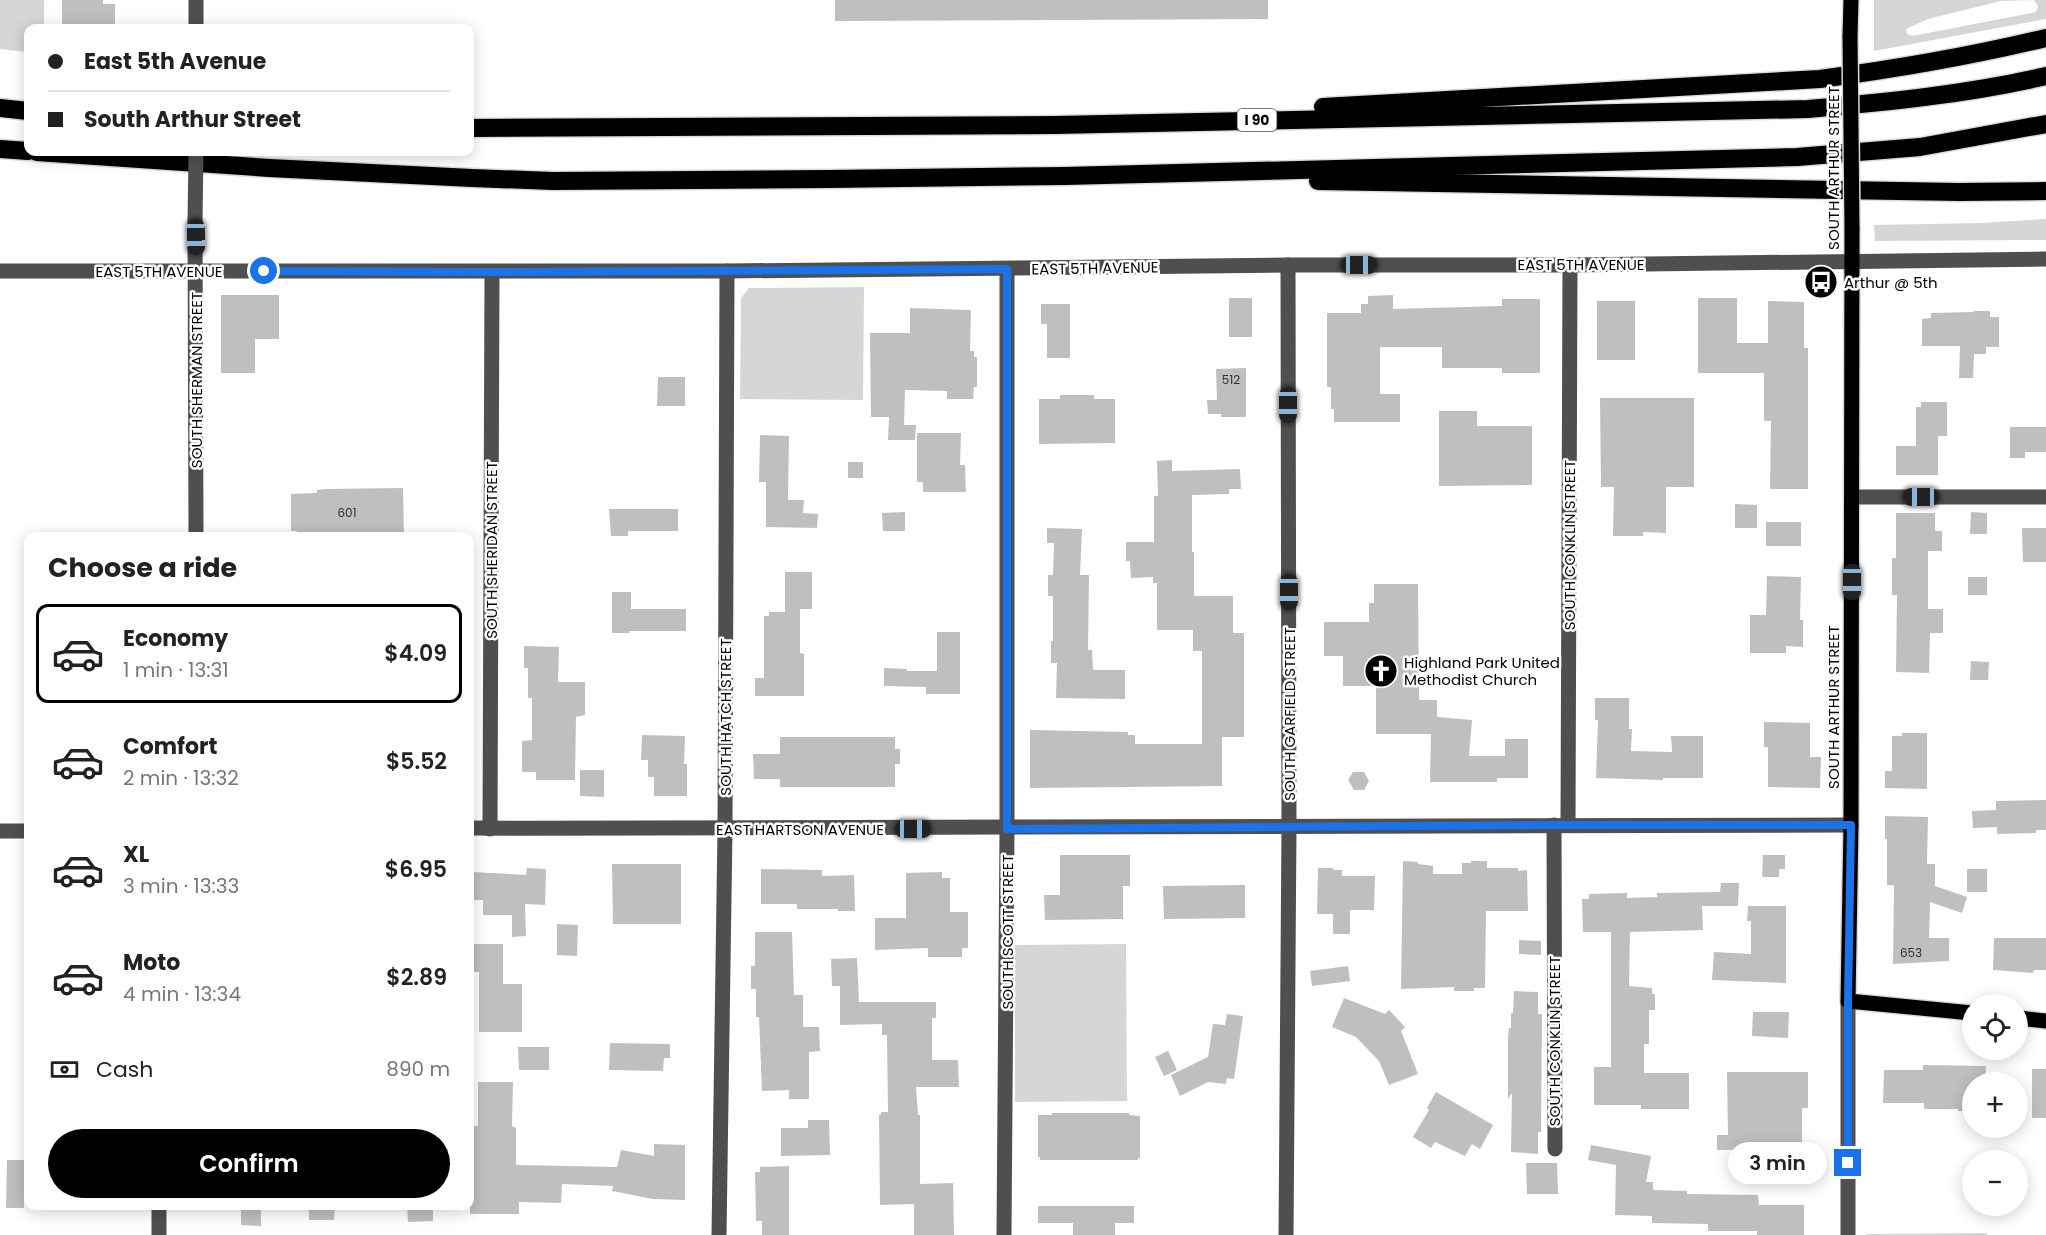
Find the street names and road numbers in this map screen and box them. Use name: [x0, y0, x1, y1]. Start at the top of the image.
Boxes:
street label: SOUTH ARTHUR STREET: [1823, 86, 1844, 250]
road number: I 90: [1238, 109, 1276, 131]
street label: EAST 5TH AVENUE: [1518, 254, 1644, 275]
street label: EAST 5TH AVENUE: [1031, 256, 1159, 280]
street label: EAST 5TH AVENUE: [96, 261, 222, 282]
street label: SOUTH SHERMAN STREET: [186, 292, 207, 468]
street label: SOUTH CONKLIN STREET: [1559, 460, 1580, 630]
street label: SOUTH SHERIDAN STREET: [481, 461, 502, 639]
street label: SOUTH ARTHUR STREET: [1823, 625, 1844, 789]
street label: SOUTH GARFIELD STREET: [1279, 627, 1300, 801]
street label: SOUTH HATCH STREET: [715, 638, 736, 796]
street label: EAST HARTSON AVENUE: [716, 819, 884, 840]
street label: SOUTH SCOTT STREET: [997, 854, 1018, 1010]
street label: SOUTH CONKLIN STREET: [1544, 956, 1565, 1126]

